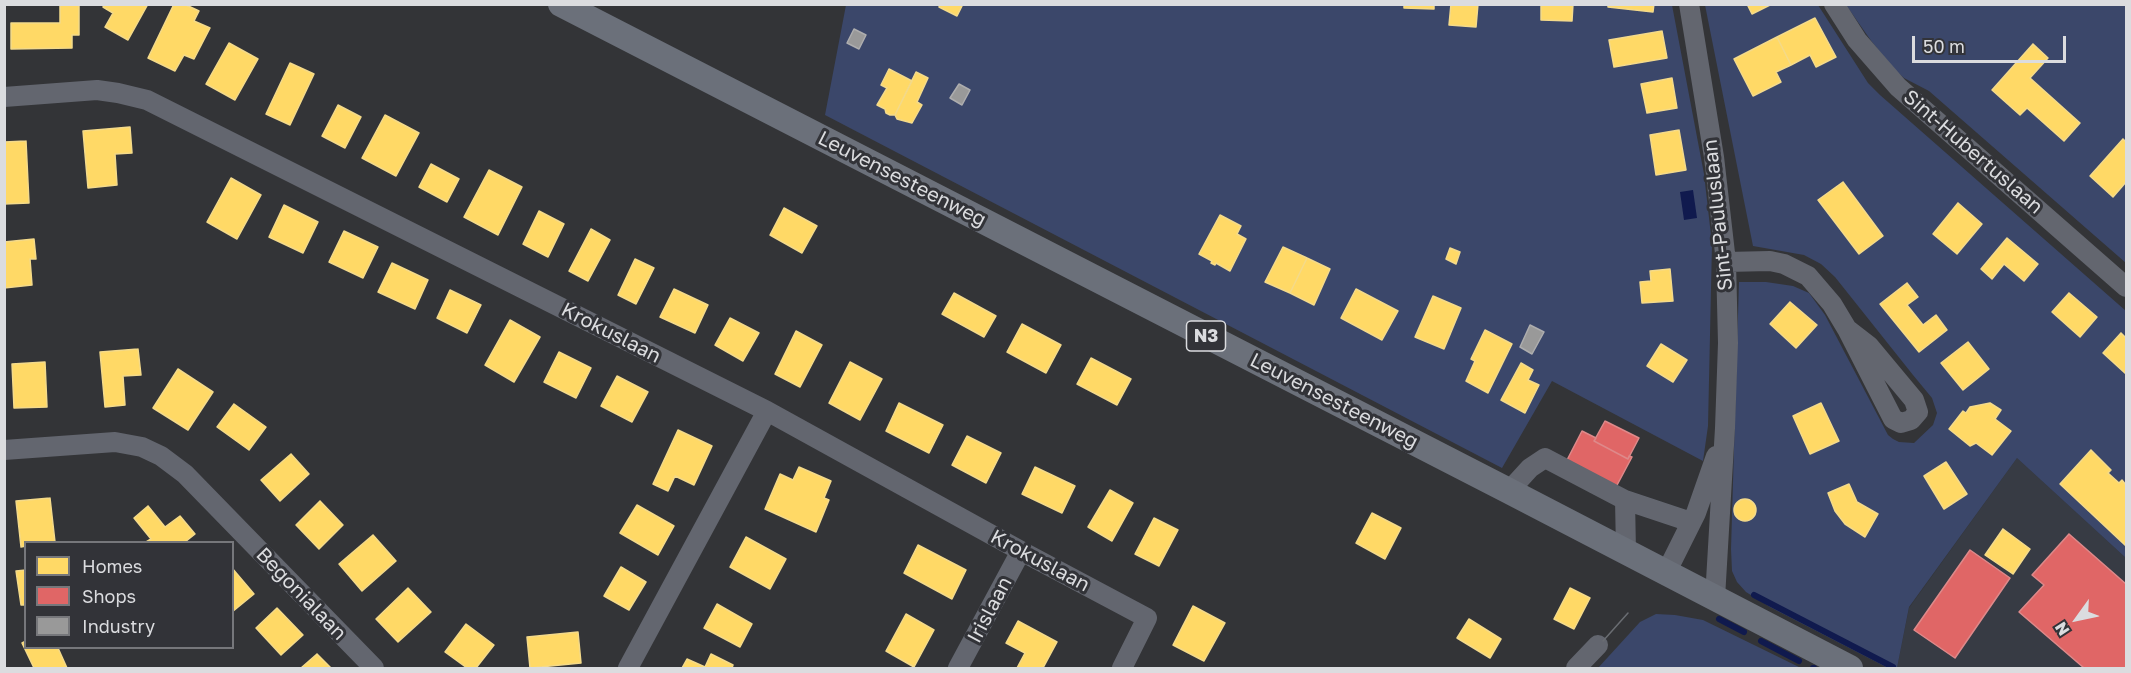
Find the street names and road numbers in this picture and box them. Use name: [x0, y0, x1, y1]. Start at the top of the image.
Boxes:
street label: Sint-Hubertuslaan: [1898, 85, 2048, 219]
street label: Leuvensesteenweg: [814, 126, 990, 232]
street label: Sint-Pauluslaan: [1698, 138, 1738, 292]
street label: Krokuslaan: [557, 298, 665, 368]
road number: N3: [1186, 321, 1226, 351]
street label: Leuvensesteenweg: [1246, 348, 1422, 454]
street label: Krokuslaan: [986, 525, 1094, 597]
street label: Begonialaan: [251, 543, 351, 645]
street label: Irislaan: [963, 573, 1017, 647]

